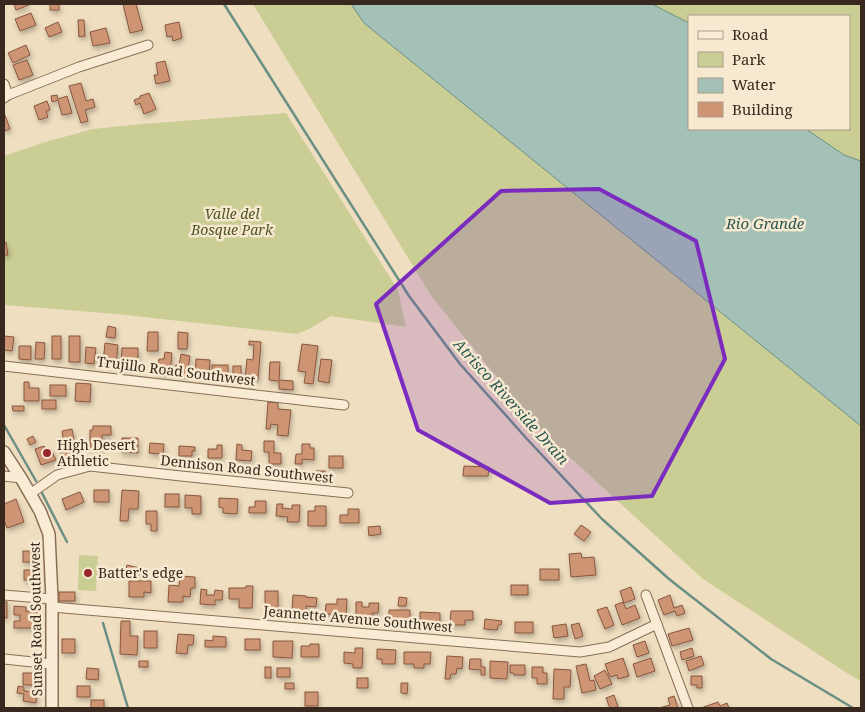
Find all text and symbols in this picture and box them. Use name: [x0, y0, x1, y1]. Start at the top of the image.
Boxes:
legend: [688, 15, 850, 130]
text: Road: [732, 24, 768, 44]
text: Park: [732, 49, 766, 69]
text: Water: [732, 74, 775, 94]
text: Building: [732, 99, 793, 119]
park label: Valle del Bosque Park: [190, 204, 274, 239]
water label: Rio Grande: [725, 213, 805, 233]
water label: Atrisco Riverside Drain: [449, 333, 574, 469]
street label: Trujillo Road Southwest: [96, 351, 257, 390]
place label: High Desert Athletic: [57, 435, 136, 470]
marker: High Desert Athletic: [41, 447, 53, 459]
street label: Dennison Road Southwest: [160, 450, 335, 487]
street label: Sunset Road Southwest: [25, 542, 46, 696]
place label: Batter's edge: [98, 563, 183, 582]
marker: Batter's edge: [82, 567, 94, 579]
street label: Jeannette Avenue Southwest: [262, 601, 453, 636]

